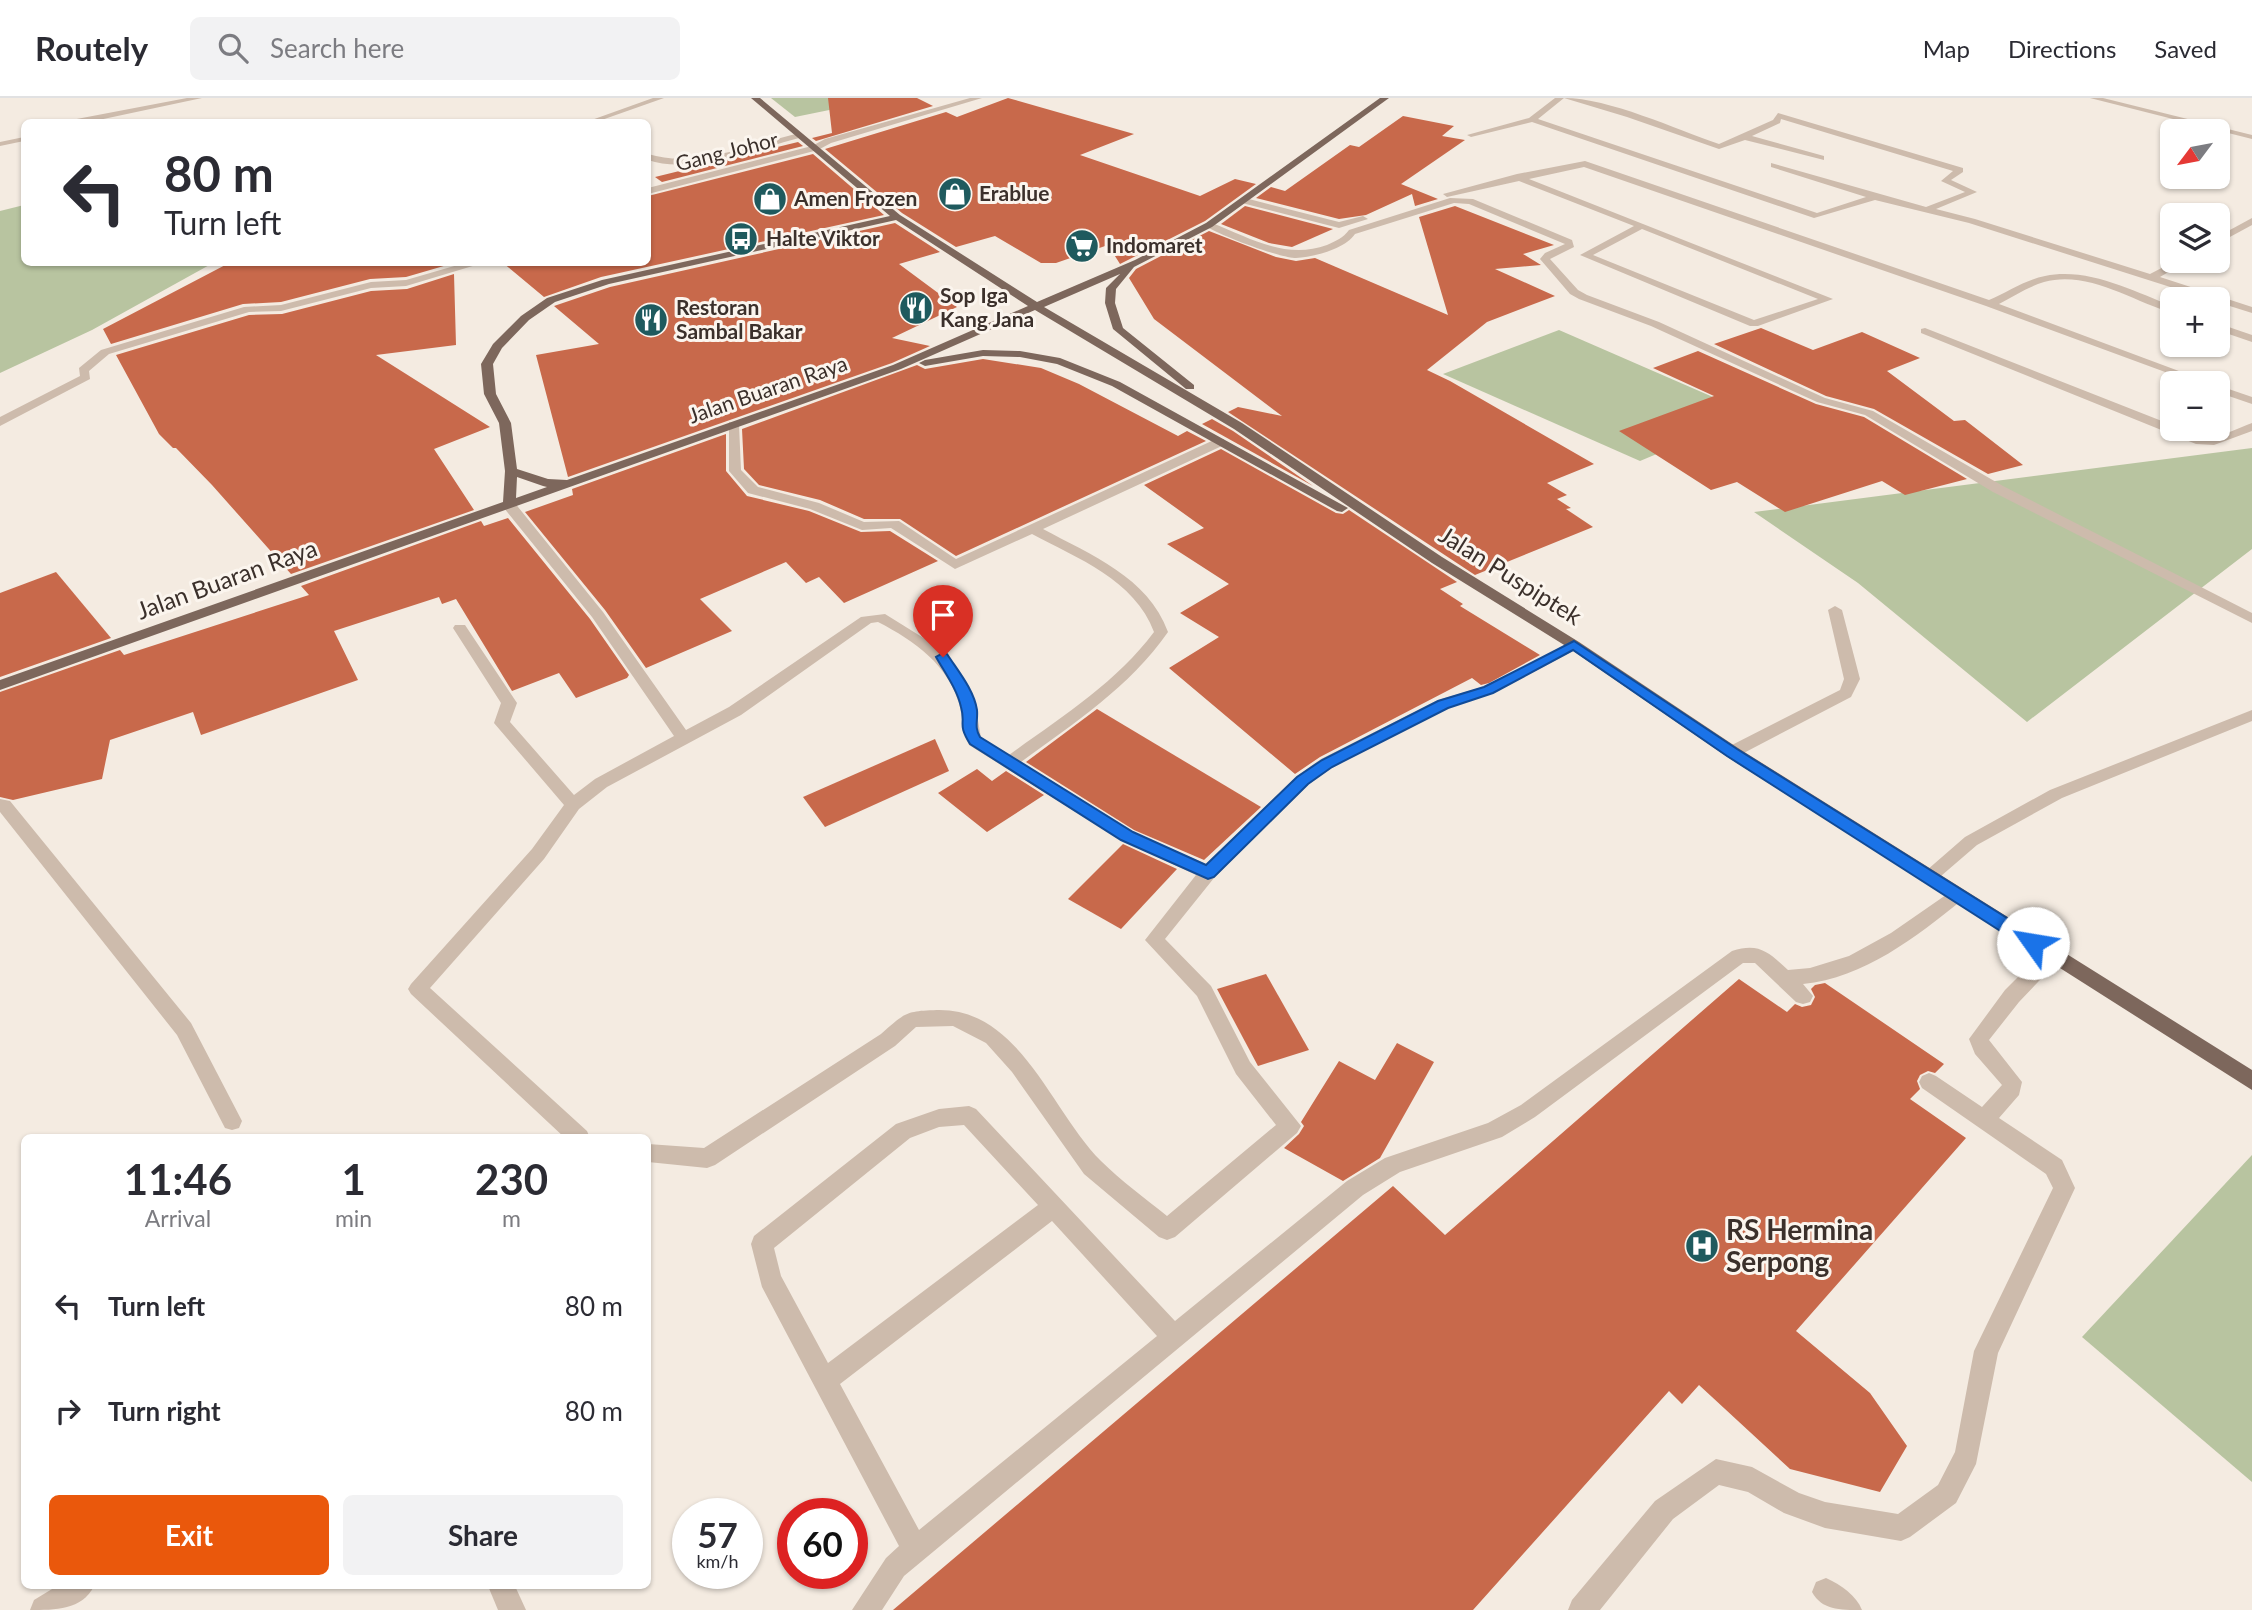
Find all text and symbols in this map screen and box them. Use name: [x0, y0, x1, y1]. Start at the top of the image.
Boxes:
search box: [190, 17, 680, 80]
text: Routely: [35, 28, 148, 68]
icon: search: [214, 29, 252, 67]
text: Search here: [270, 32, 404, 64]
text: Map: [1923, 34, 1970, 63]
text: Directions: [2008, 34, 2116, 63]
text: Saved: [2154, 34, 2217, 63]
north arrow: [2160, 119, 2230, 189]
map controls: [2160, 119, 2230, 441]
street label: Gang Johor: [673, 126, 781, 175]
text: 80 m: [164, 144, 274, 202]
icon: left: [49, 147, 140, 238]
shop icon: Erablue: [936, 175, 974, 213]
shop icon: Amen Frozen: [751, 180, 789, 218]
place label: Erablue: [979, 180, 1049, 205]
place label: Amen Frozen: [793, 185, 917, 210]
text: Turn left: [164, 203, 281, 242]
button: layers: [2160, 203, 2230, 273]
bus stop icon: Halte Viktor: [722, 220, 760, 258]
place label: Halte Viktor: [766, 225, 880, 250]
supermarket icon: Indomaret: [1063, 227, 1101, 265]
place label: Indomaret: [1106, 232, 1203, 257]
place label: Sop Iga Kang Jana: [940, 282, 1034, 331]
button: +: [2160, 287, 2230, 357]
restaurant icon: Sop Iga Kang Jana: [897, 289, 935, 327]
place label: Restoran Sambal Bakar: [676, 294, 803, 343]
restaurant icon: Restoran Sambal Bakar: [632, 301, 670, 339]
street label: Jalan Buaran Raya: [685, 350, 850, 427]
button: −: [2160, 371, 2230, 441]
street label: Jalan Puspiptek: [1434, 519, 1588, 631]
street label: Jalan Buaran Raya: [132, 532, 321, 625]
pin: [913, 585, 973, 657]
icon: arrive: [924, 596, 962, 634]
position arrow: [1996, 906, 2070, 980]
text: 11:46: [124, 1154, 232, 1204]
text: 1: [341, 1154, 366, 1204]
text: 230: [475, 1154, 548, 1204]
text: Arrival: [145, 1204, 211, 1232]
text: min: [335, 1204, 372, 1232]
text: m: [502, 1204, 521, 1232]
place label: RS Hermina Serpong: [1726, 1212, 1873, 1278]
hospital icon: RS Hermina Serpong: [1683, 1227, 1721, 1265]
icon: left: [49, 1287, 87, 1325]
text: Turn left: [108, 1290, 205, 1322]
text: 80 m: [565, 1290, 623, 1322]
icon: right: [49, 1392, 87, 1430]
text: Turn right: [108, 1395, 221, 1427]
text: 80 m: [565, 1395, 623, 1427]
button: Exit: [49, 1495, 329, 1575]
button: Share: [343, 1495, 623, 1575]
speed limit sign: 60: [777, 1498, 868, 1589]
text: 57: [697, 1513, 738, 1555]
text: km/h: [696, 1550, 739, 1572]

